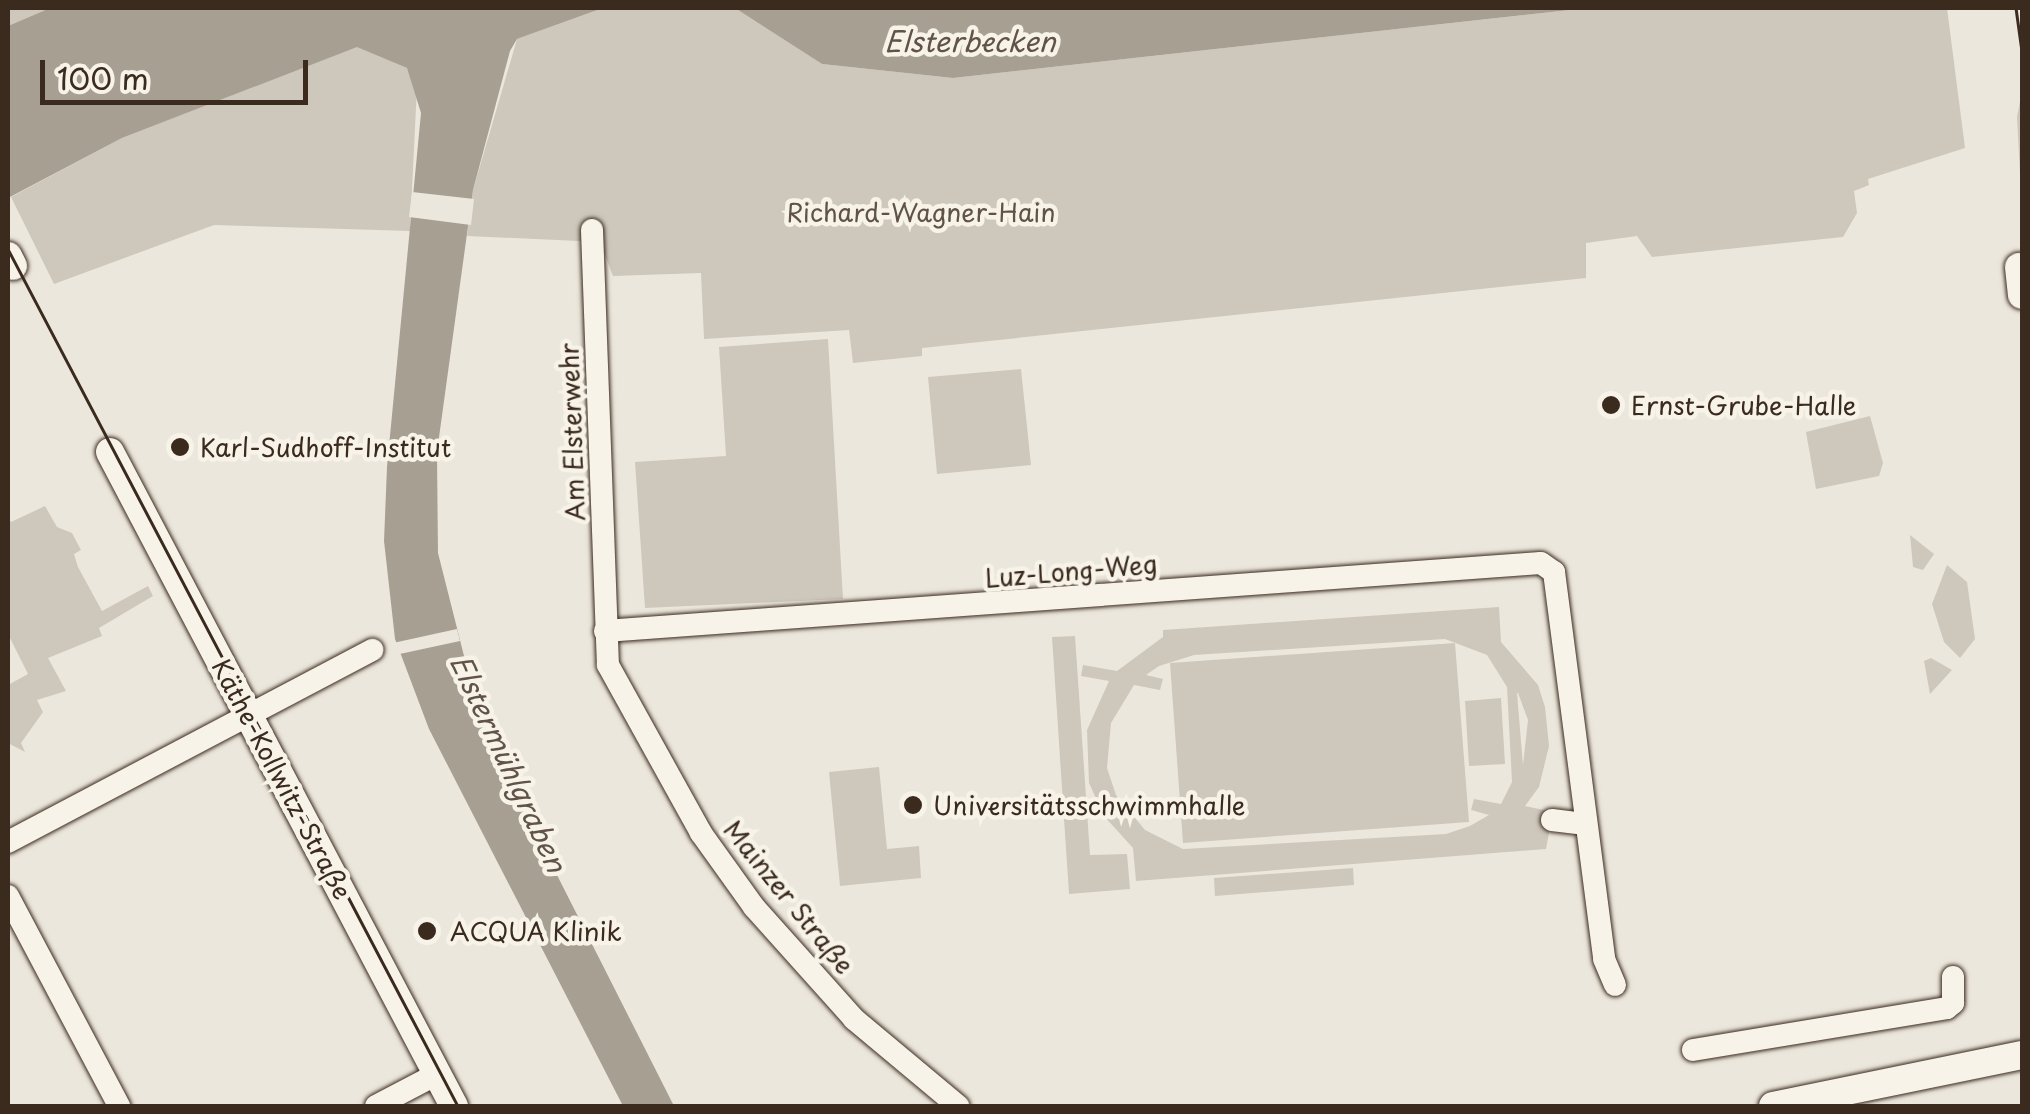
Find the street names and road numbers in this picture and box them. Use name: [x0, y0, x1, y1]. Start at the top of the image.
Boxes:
street label: Am Elsterwehr: [554, 343, 590, 521]
street label: Luz-Long-Weg: [984, 549, 1158, 593]
street label: Käthe-Kollwitz-Straße: [206, 654, 358, 904]
street label: Mainzer Straße: [718, 814, 860, 980]

